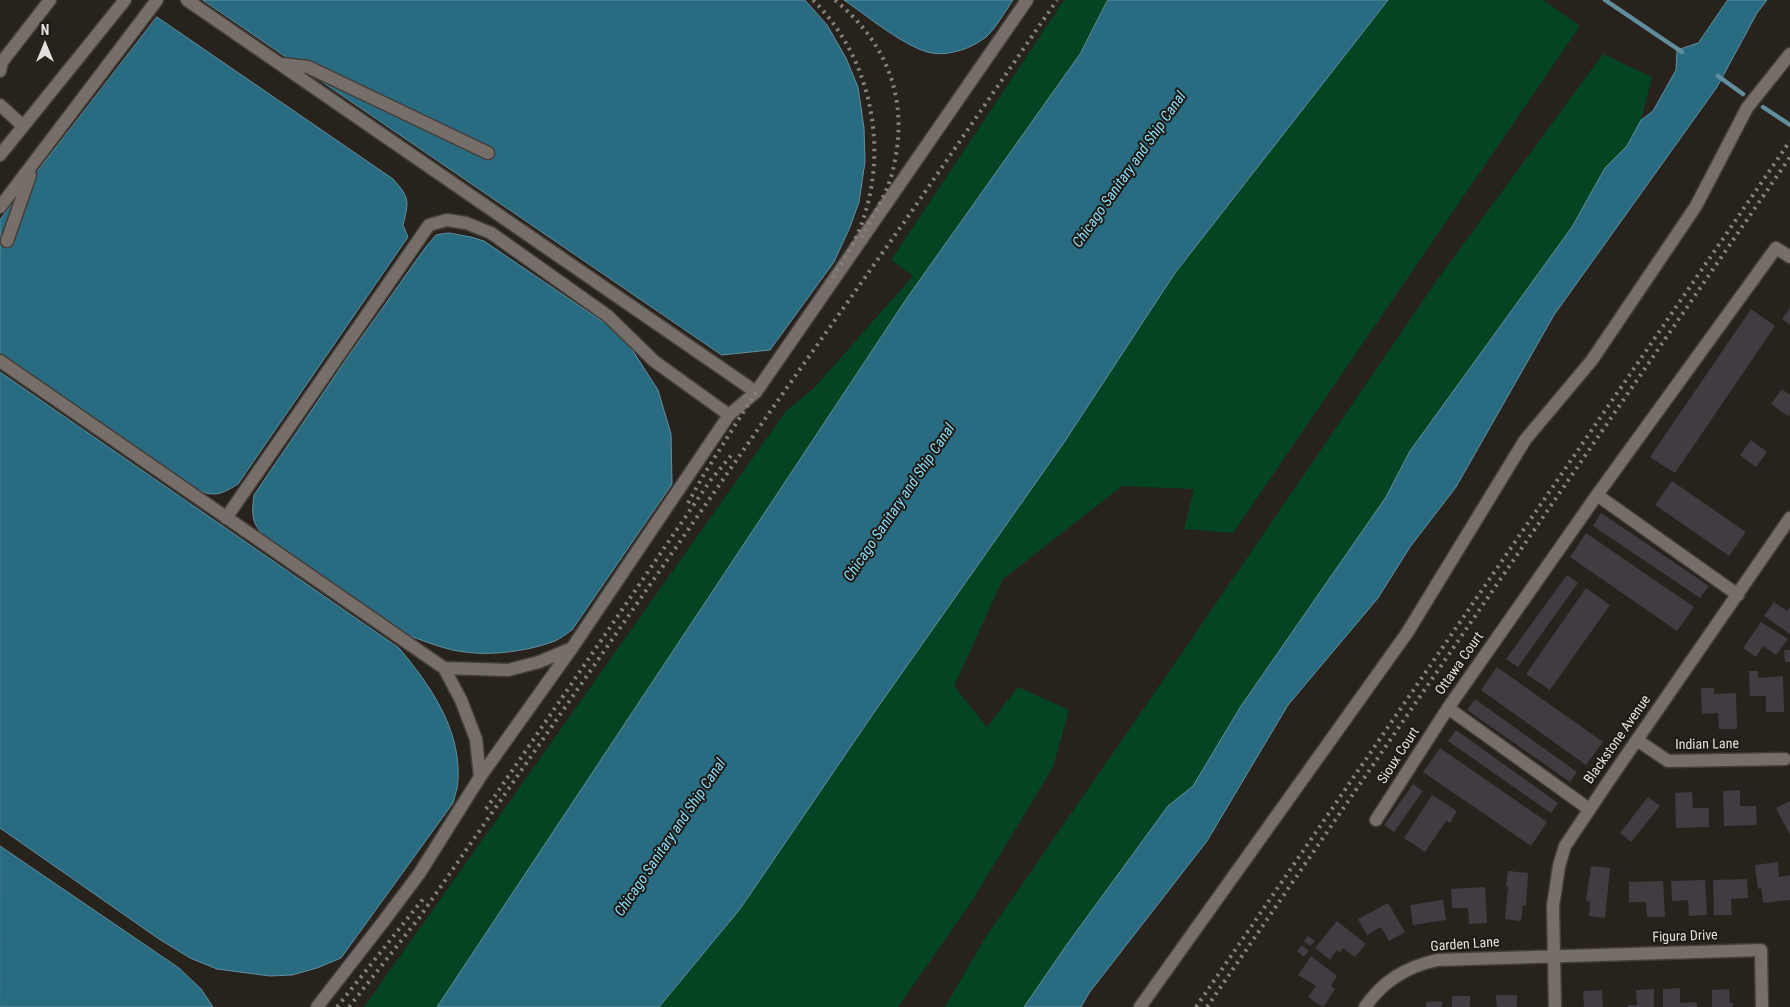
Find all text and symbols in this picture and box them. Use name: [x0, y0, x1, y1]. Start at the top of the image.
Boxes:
north arrow: [20, 20, 70, 70]
text: N: [41, 22, 49, 38]
water label: Chicago Sanitary and Ship Canal: [1069, 89, 1191, 251]
water label: Chicago Sanitary and Ship Canal: [840, 421, 960, 585]
street label: Ottawa Court: [1432, 629, 1488, 699]
street label: Blackstone Avenue: [1581, 692, 1655, 788]
street label: Sioux Court: [1374, 725, 1424, 787]
street label: Indian Lane: [1675, 736, 1739, 754]
water label: Chicago Sanitary and Ship Canal: [611, 756, 731, 920]
street label: Figura Drive: [1652, 927, 1718, 947]
street label: Garden Lane: [1430, 934, 1500, 956]

